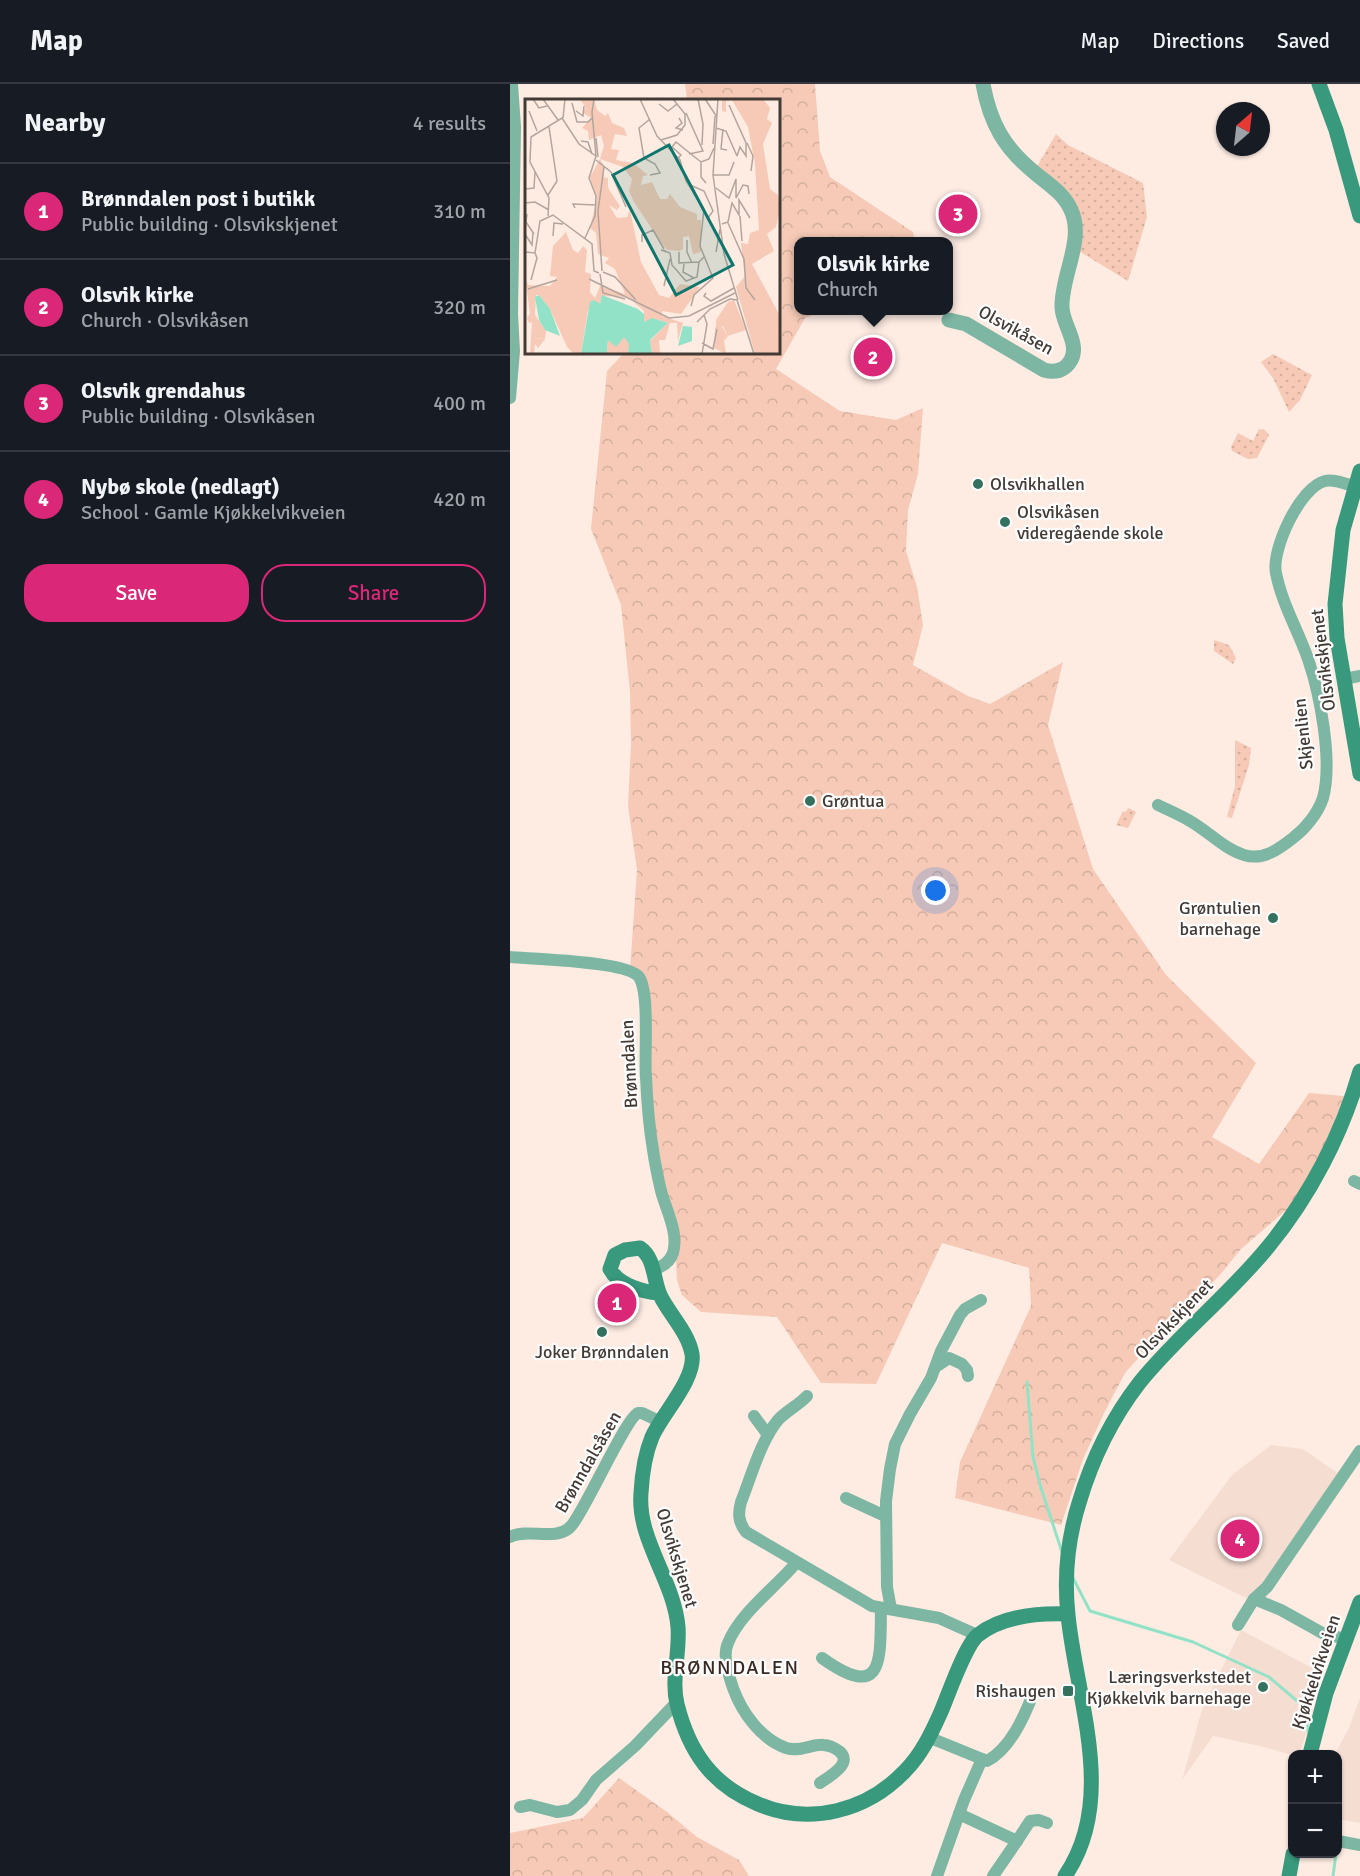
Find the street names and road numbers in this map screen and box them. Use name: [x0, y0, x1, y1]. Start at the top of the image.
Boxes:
street label: Olsvikåsen: [975, 300, 1057, 360]
street label: Olsvikskjenet: [1306, 608, 1340, 712]
street label: Skjenlien: [1288, 697, 1318, 771]
street label: Brønndalen: [616, 1019, 642, 1109]
street label: Olsvikskjenet: [1130, 1274, 1218, 1364]
street label: Brønndalsåsen: [550, 1407, 626, 1517]
street label: Olsvikskjenet: [651, 1506, 703, 1610]
street label: Kjøkkelvikveien: [1287, 1612, 1345, 1732]

